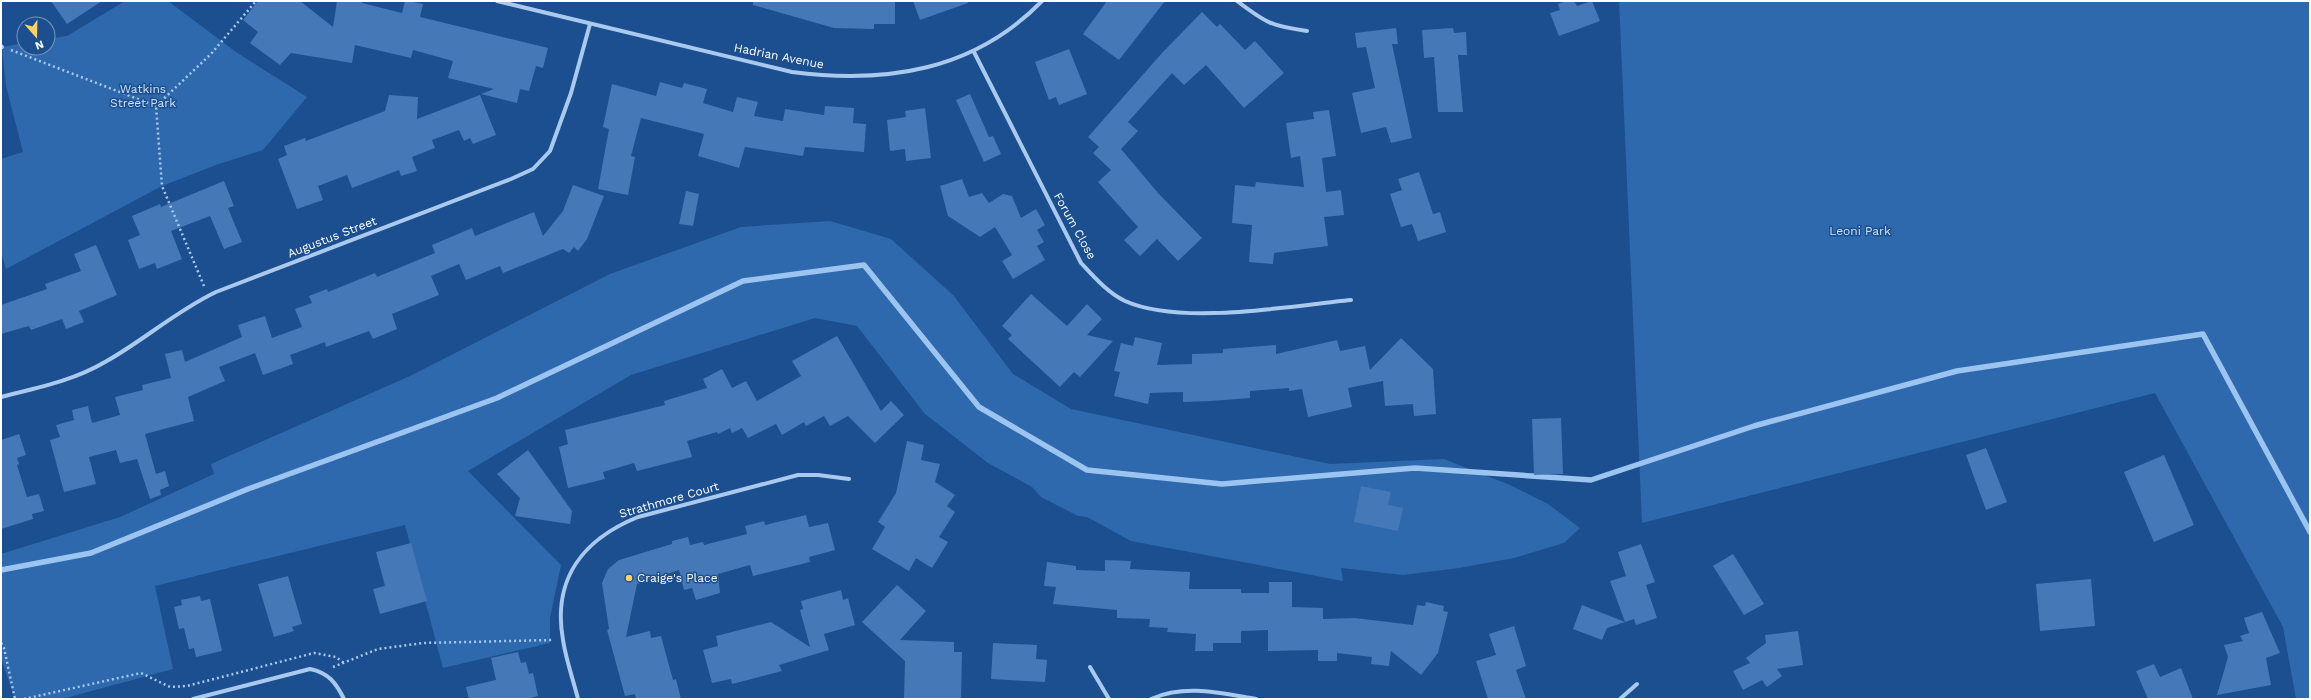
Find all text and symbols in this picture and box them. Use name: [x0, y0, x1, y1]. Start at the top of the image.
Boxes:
north arrow: [16, 16, 56, 56]
text: N: [33, 37, 45, 52]
street label: Hadrian Avenue: [733, 40, 825, 72]
park label: Watkins Street Park: [110, 82, 176, 110]
street label: Forum Close: [1051, 190, 1099, 262]
street label: Augustus Street: [285, 214, 379, 260]
park label: Leoni Park: [1829, 224, 1891, 238]
street label: Strathmore Court: [617, 479, 721, 521]
place label: Craige's Place: [637, 571, 718, 585]
marker: Craige's Place: [624, 573, 634, 583]

